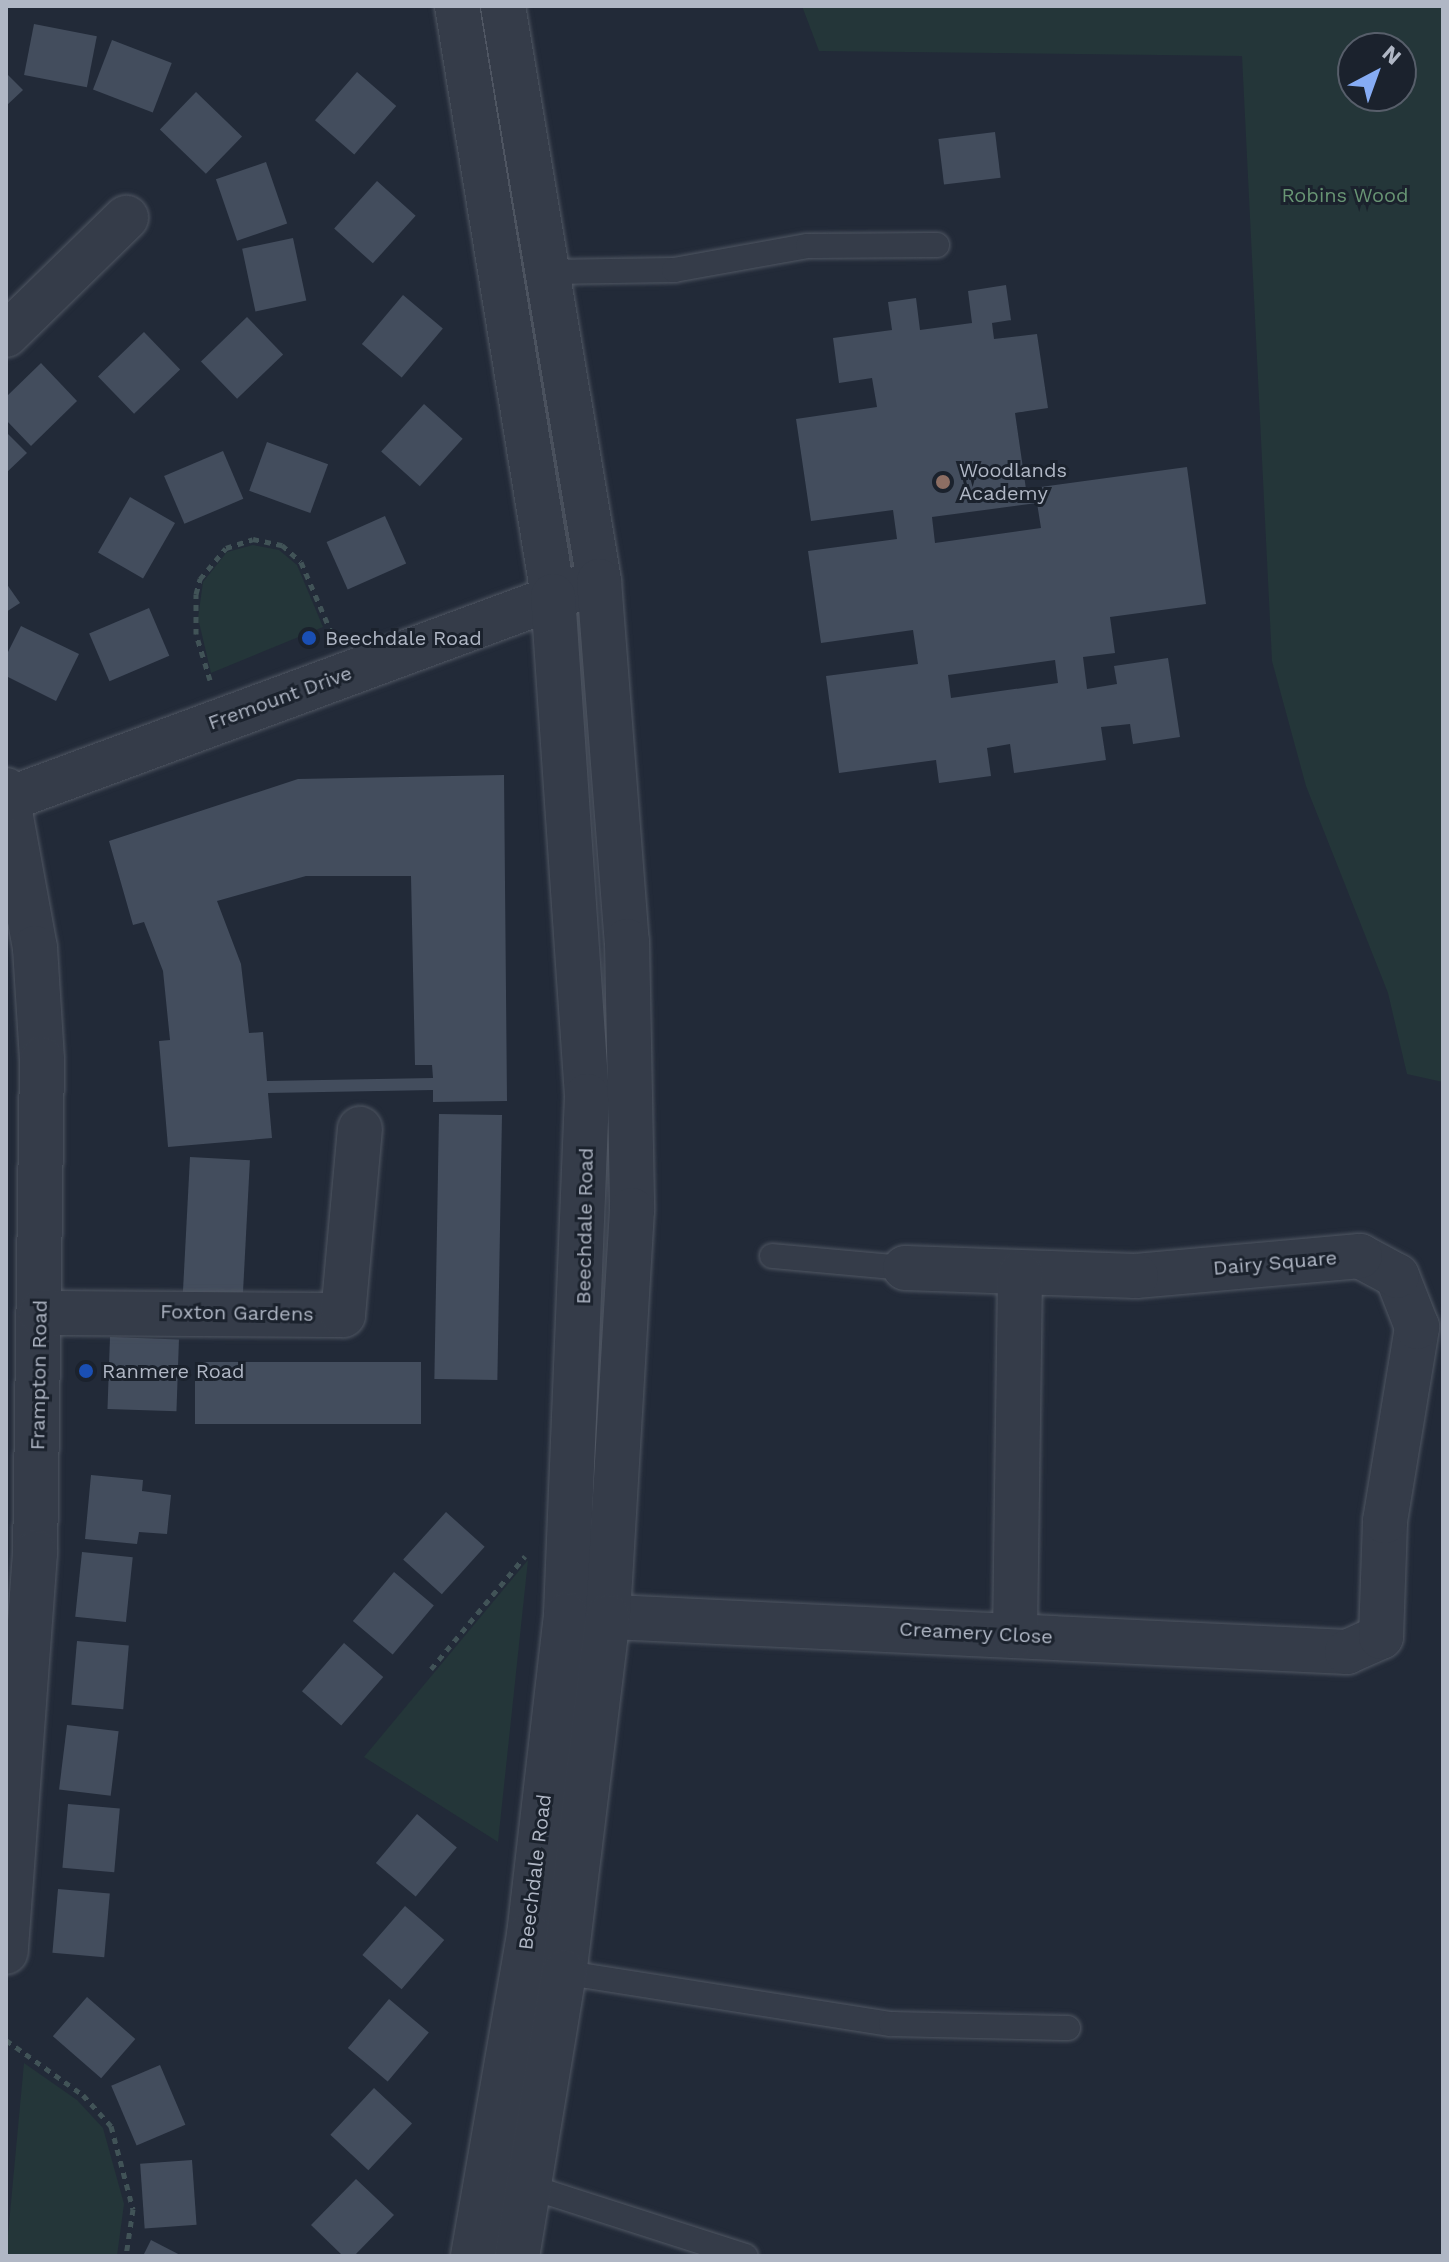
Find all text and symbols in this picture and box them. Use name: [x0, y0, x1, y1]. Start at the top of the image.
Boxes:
north arrow: [1337, 32, 1417, 112]
text: N: [1377, 40, 1406, 70]
park label: Robins Wood: [1281, 183, 1409, 207]
place label: Woodlands Academy: [959, 458, 1067, 505]
marker: Woodlands Academy: [934, 473, 952, 491]
place label: Beechdale Road: [325, 626, 482, 650]
marker: Beechdale Road: [300, 629, 318, 647]
street label: Fremount Drive: [205, 661, 355, 735]
street label: Beechdale Road: [572, 1147, 598, 1305]
street label: Dairy Square: [1212, 1246, 1338, 1280]
street label: Frampton Road: [26, 1300, 52, 1450]
street label: Foxton Gardens: [160, 1300, 314, 1326]
place label: Ranmere Road: [102, 1359, 245, 1383]
marker: Ranmere Road: [77, 1362, 95, 1380]
street label: Creamery Close: [898, 1617, 1054, 1649]
street label: Beechdale Road: [514, 1793, 556, 1951]

